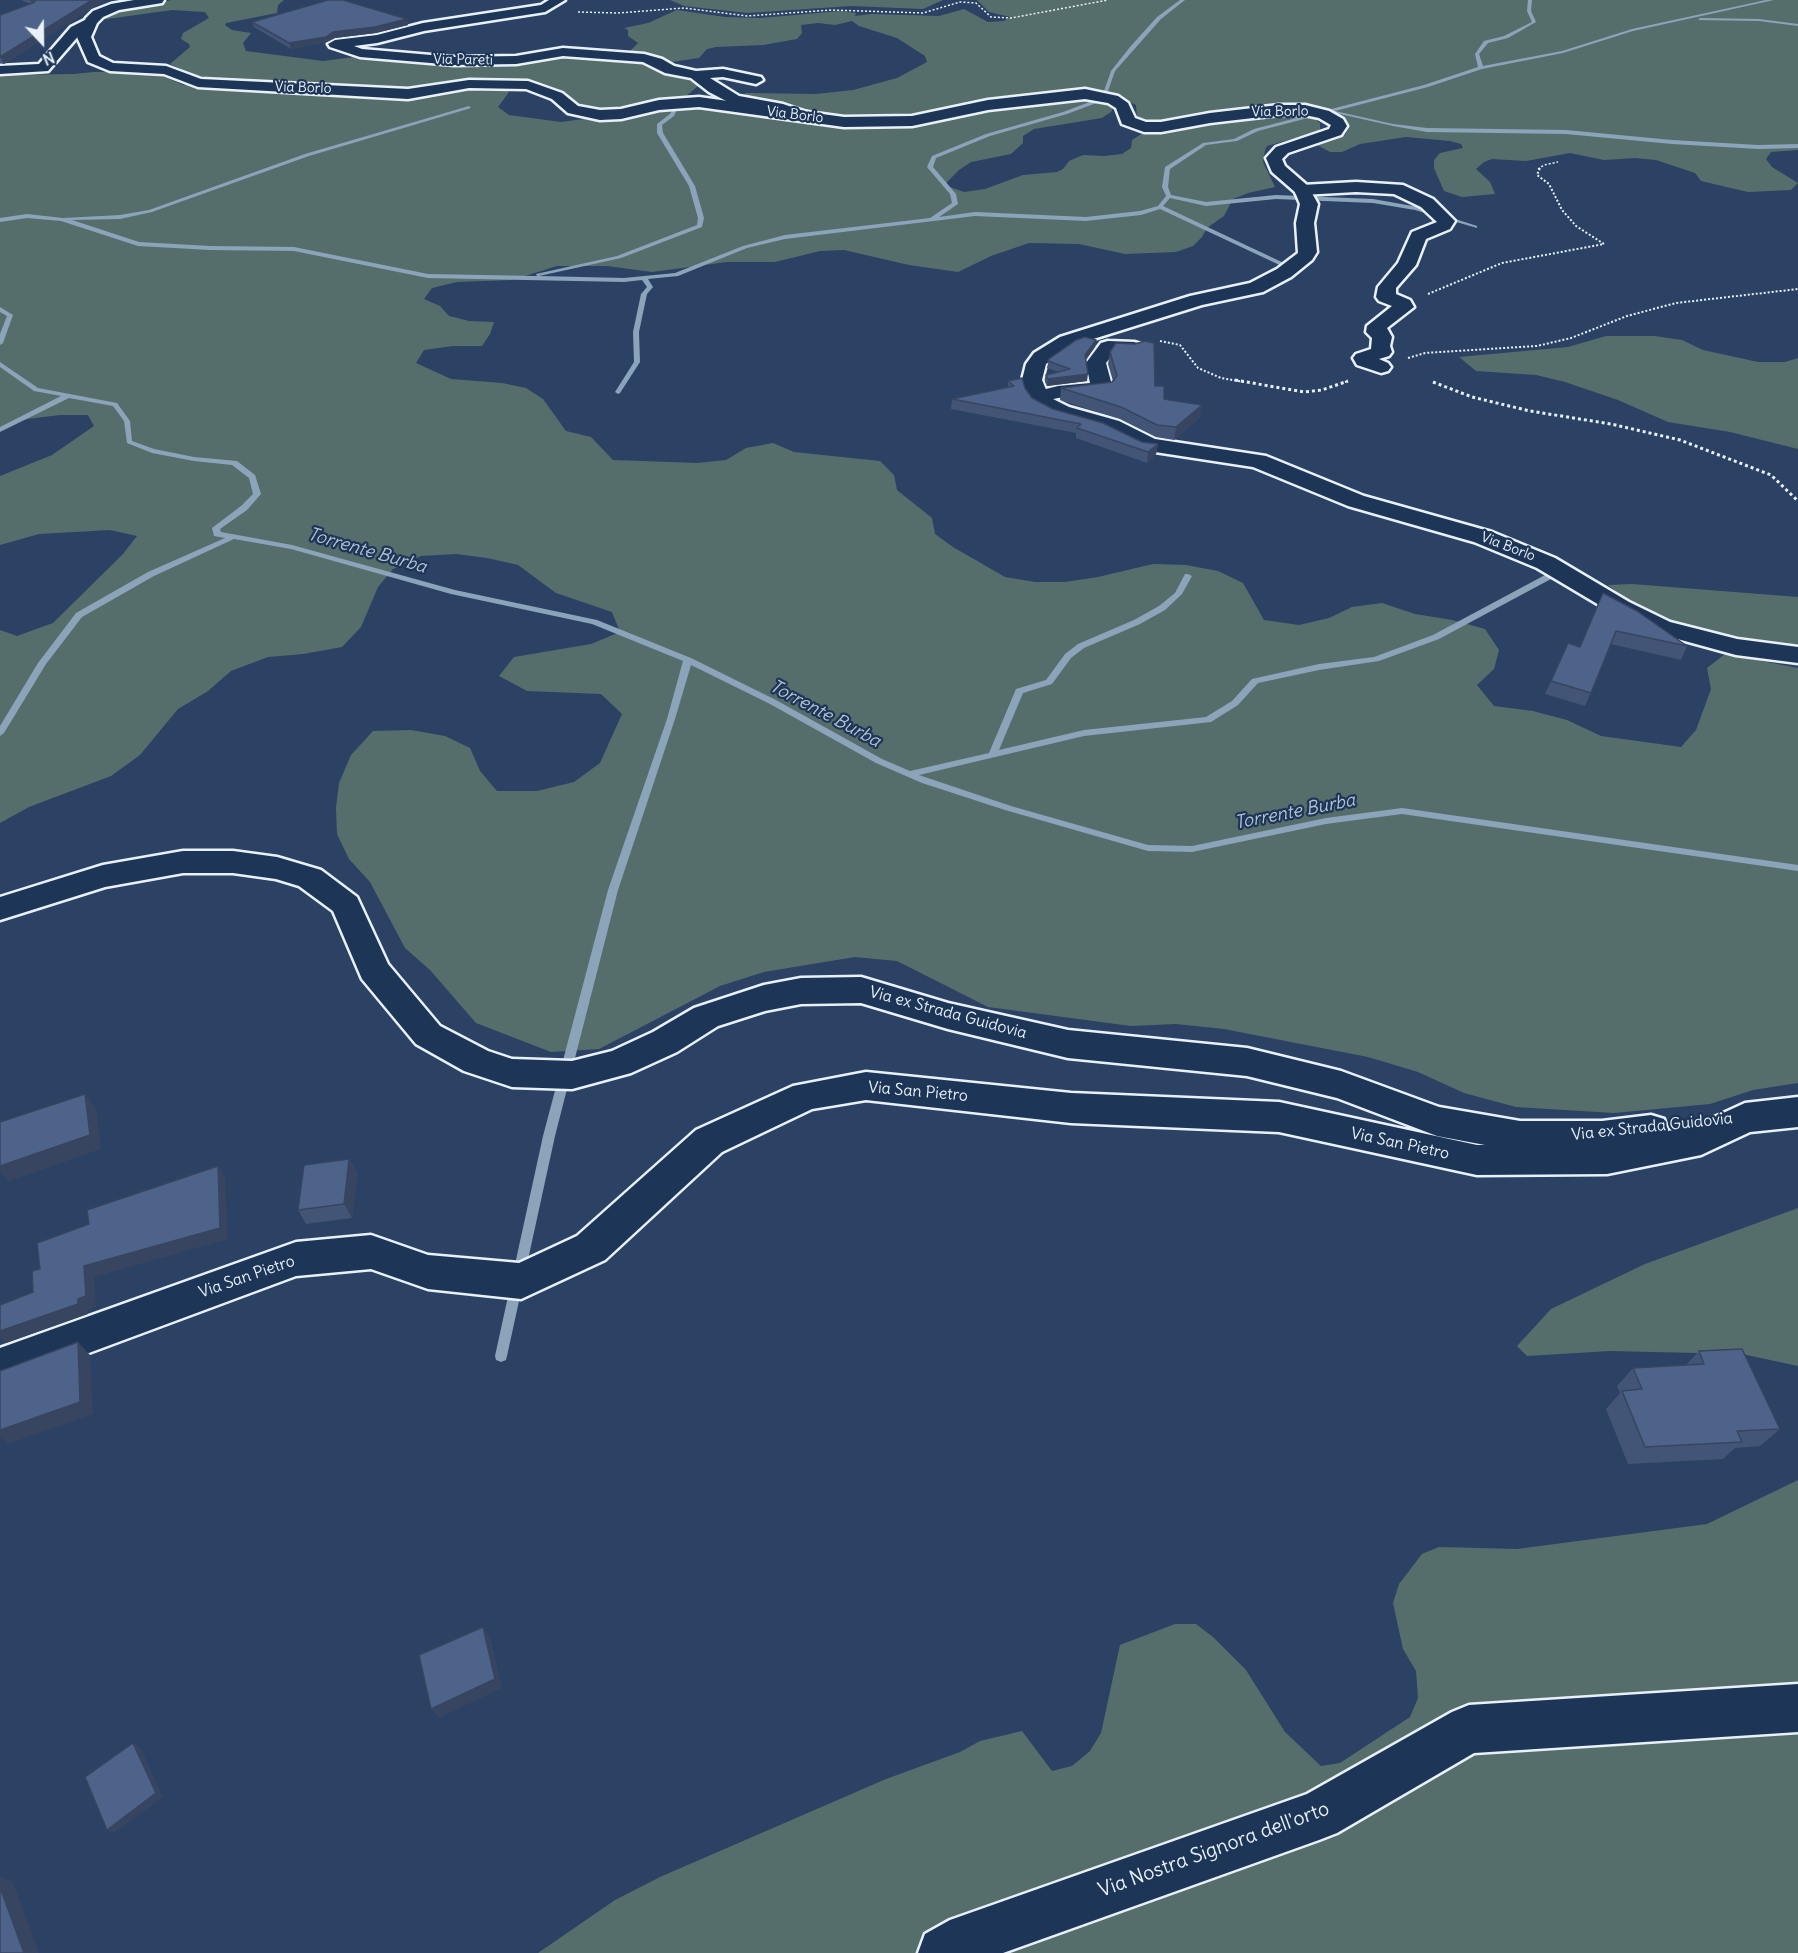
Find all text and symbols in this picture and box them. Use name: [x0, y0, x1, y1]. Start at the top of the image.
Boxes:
north arrow: [12, 12, 72, 72]
text: N: [40, 47, 58, 70]
street label: Via Pareti: [433, 51, 493, 69]
street label: Via Borlo: [274, 79, 332, 97]
street label: Via Borlo: [766, 103, 824, 127]
street label: Via Borlo: [1251, 103, 1309, 121]
water label: Torrente Burba: [305, 524, 429, 578]
street label: Via Borlo: [1478, 529, 1538, 565]
water label: Torrente Burba: [766, 676, 884, 752]
water label: Torrente Burba: [1233, 790, 1357, 834]
street label: Via ex Strada Guidovia: [867, 983, 1029, 1043]
street label: Via San Pietro: [867, 1078, 969, 1106]
street label: Via ex Strada Guidovia: [1570, 1109, 1734, 1145]
street label: Via San Pietro: [1349, 1124, 1451, 1164]
street label: Via San Pietro: [196, 1252, 298, 1302]
street label: Via Nostra Signora dell'orto: [1095, 1797, 1333, 1903]

